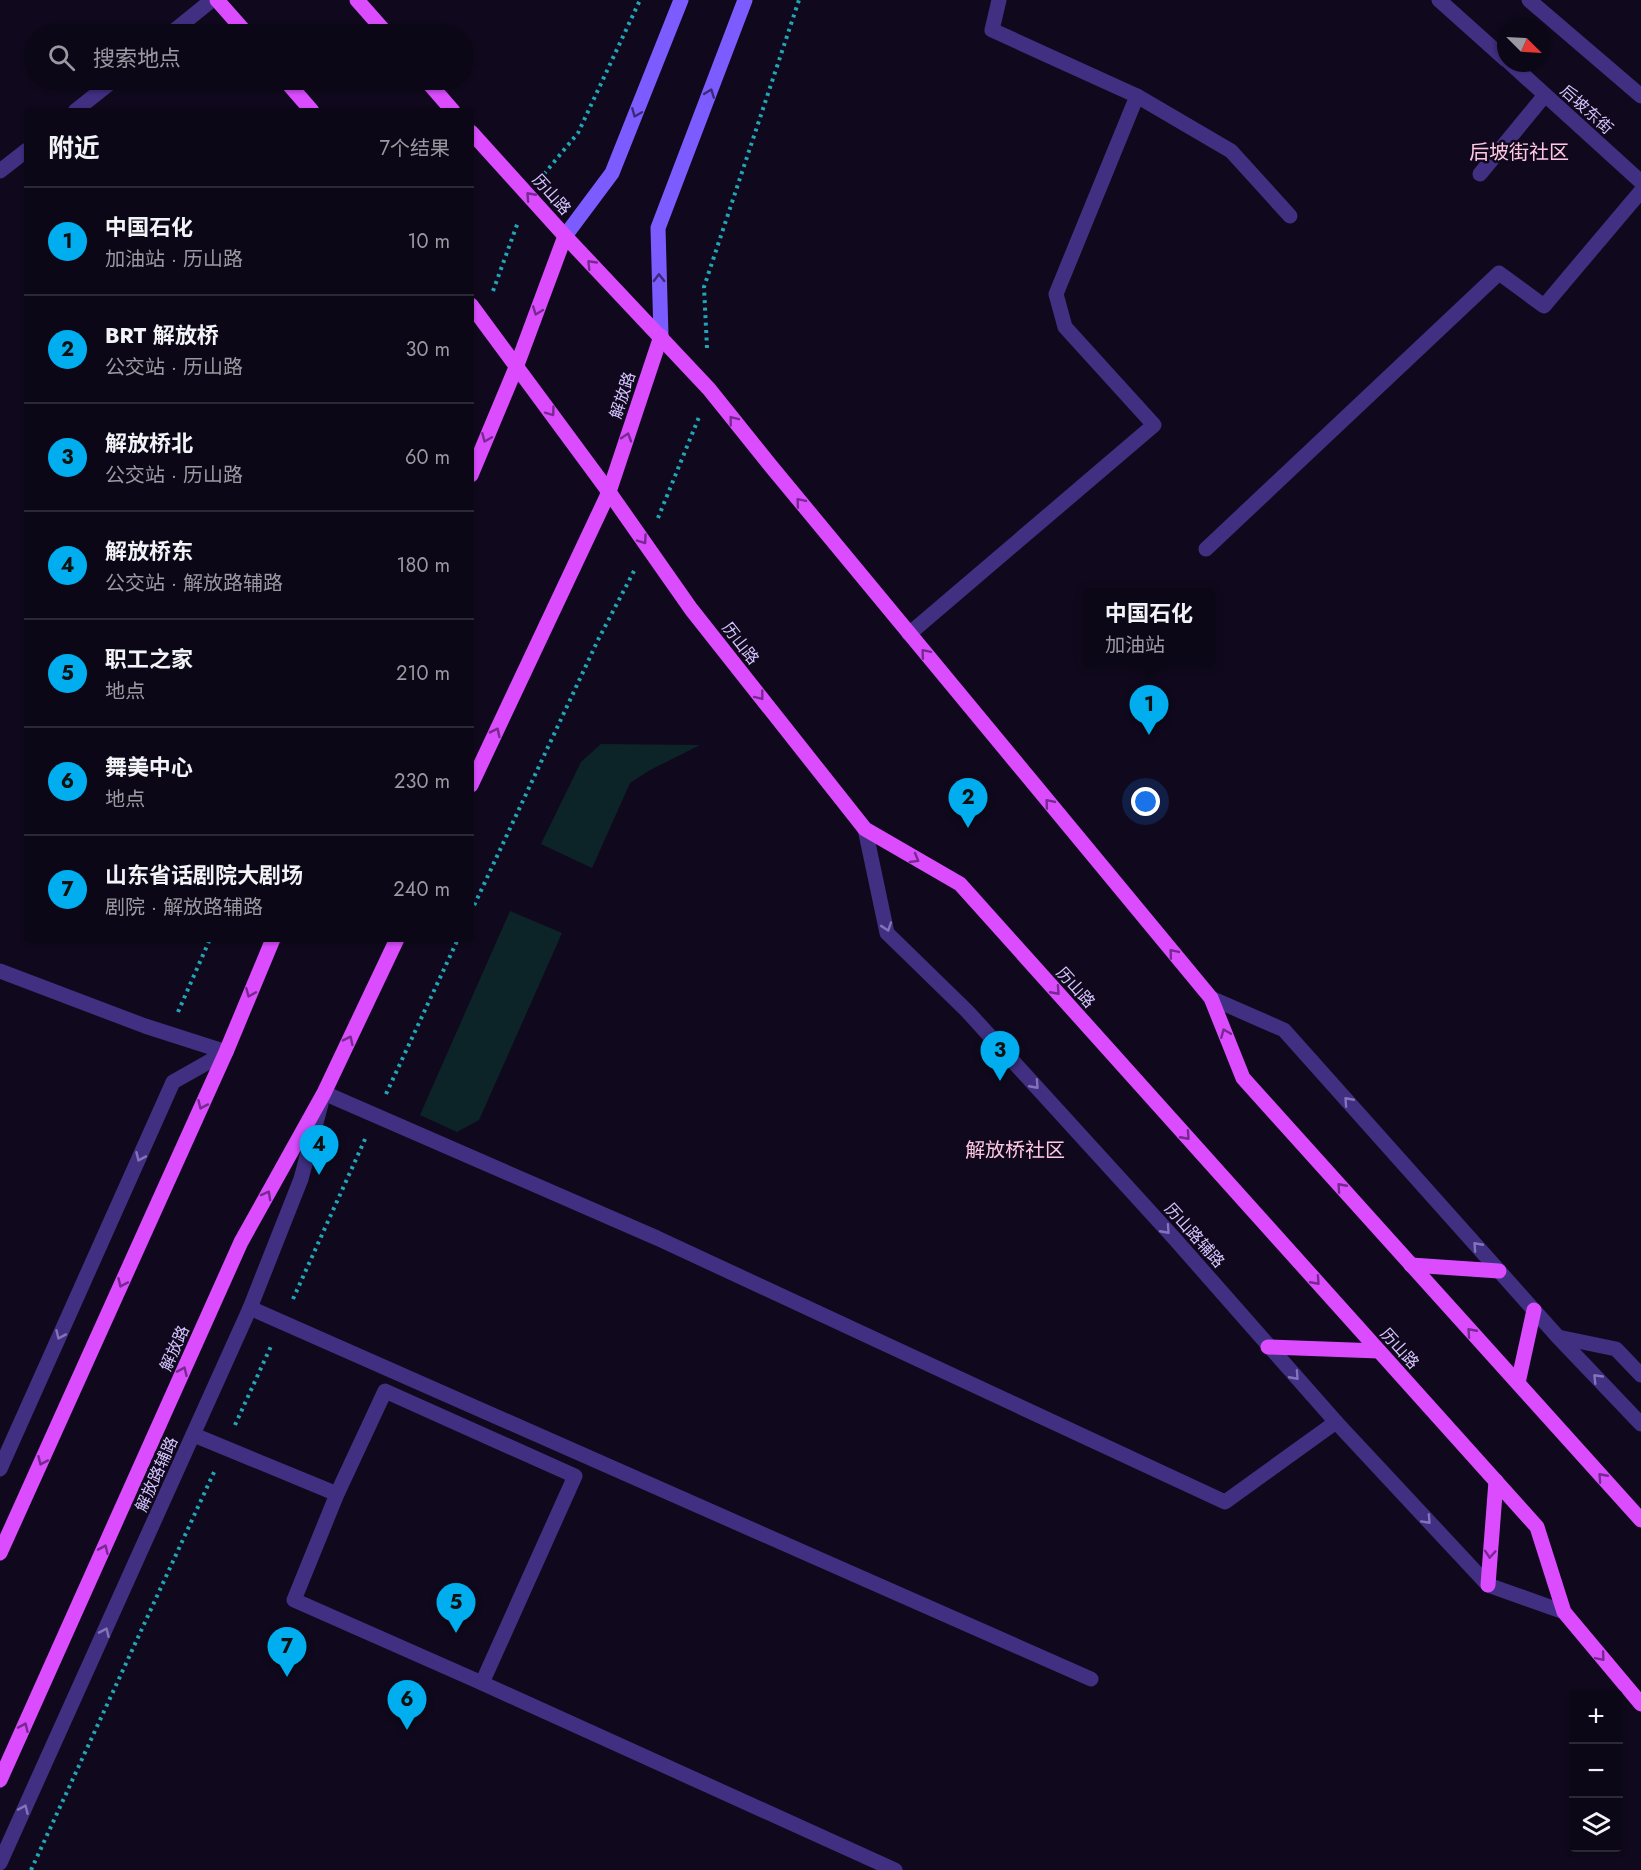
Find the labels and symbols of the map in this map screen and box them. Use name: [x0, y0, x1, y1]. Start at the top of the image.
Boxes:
north arrow: [1497, 18, 1551, 72]
street label: 后坡东街: [1555, 79, 1618, 139]
one-way arrow: [703, 88, 715, 99]
one-way arrow: [630, 107, 643, 118]
district label: 后坡街社区: [1469, 138, 1569, 167]
street label: 历山路: [527, 169, 576, 220]
one-way arrow: [526, 192, 537, 203]
one-way arrow: [588, 260, 599, 271]
one-way arrow: [653, 273, 665, 282]
one-way arrow: [532, 304, 544, 315]
street label: 解放路: [604, 369, 641, 422]
one-way arrow: [544, 406, 555, 417]
one-way arrow: [730, 415, 741, 426]
one-way arrow: [481, 432, 493, 443]
one-way arrow: [620, 432, 633, 443]
one-way arrow: [797, 498, 808, 509]
one-way arrow: [636, 533, 647, 544]
street label: 历山路: [717, 617, 764, 669]
one-way arrow: [921, 648, 932, 659]
pin: 1: [1130, 686, 1168, 735]
one-way arrow: [752, 689, 763, 700]
one-way arrow: [489, 728, 501, 739]
pin: 2: [948, 778, 988, 828]
your location: [1131, 787, 1160, 816]
one-way arrow: [1045, 799, 1056, 810]
one-way arrow: [909, 851, 919, 863]
one-way arrow: [880, 921, 892, 931]
one-way arrow: [1170, 949, 1181, 960]
street label: 历山路: [1051, 962, 1100, 1013]
one-way arrow: [1049, 984, 1060, 995]
one-way arrow: [245, 987, 257, 998]
one-way arrow: [1220, 1028, 1232, 1039]
pin: 3: [980, 1032, 1020, 1081]
one-way arrow: [342, 1035, 354, 1046]
one-way arrow: [1028, 1079, 1039, 1089]
one-way arrow: [1344, 1097, 1355, 1108]
one-way arrow: [197, 1099, 209, 1110]
pin: 4: [300, 1126, 338, 1175]
one-way arrow: [1179, 1130, 1190, 1140]
district label: 解放桥社区: [965, 1136, 1065, 1165]
one-way arrow: [135, 1150, 147, 1161]
one-way arrow: [1337, 1183, 1348, 1194]
one-way arrow: [260, 1191, 271, 1201]
street label: 历山路辅路: [1159, 1198, 1230, 1273]
one-way arrow: [1159, 1223, 1170, 1233]
one-way arrow: [1473, 1243, 1484, 1253]
one-way arrow: [1309, 1275, 1320, 1285]
one-way arrow: [117, 1277, 129, 1288]
street label: 解放路: [154, 1322, 195, 1375]
street label: 历山路: [1375, 1323, 1424, 1374]
one-way arrow: [55, 1328, 67, 1339]
one-way arrow: [1467, 1328, 1478, 1338]
one-way arrow: [176, 1366, 188, 1377]
one-way arrow: [1288, 1369, 1299, 1380]
one-way arrow: [1594, 1375, 1605, 1386]
street label: 解放路辅路: [130, 1433, 183, 1515]
one-way arrow: [37, 1455, 49, 1466]
one-way arrow: [1598, 1473, 1609, 1483]
one-way arrow: [1420, 1513, 1431, 1523]
one-way arrow: [96, 1544, 108, 1555]
one-way arrow: [1484, 1550, 1497, 1559]
pin: 5: [436, 1584, 476, 1633]
one-way arrow: [97, 1627, 109, 1638]
pin: 7: [268, 1628, 306, 1677]
one-way arrow: [1594, 1650, 1605, 1661]
pin: 6: [388, 1680, 426, 1730]
one-way arrow: [17, 1722, 29, 1733]
one-way arrow: [17, 1805, 29, 1816]

